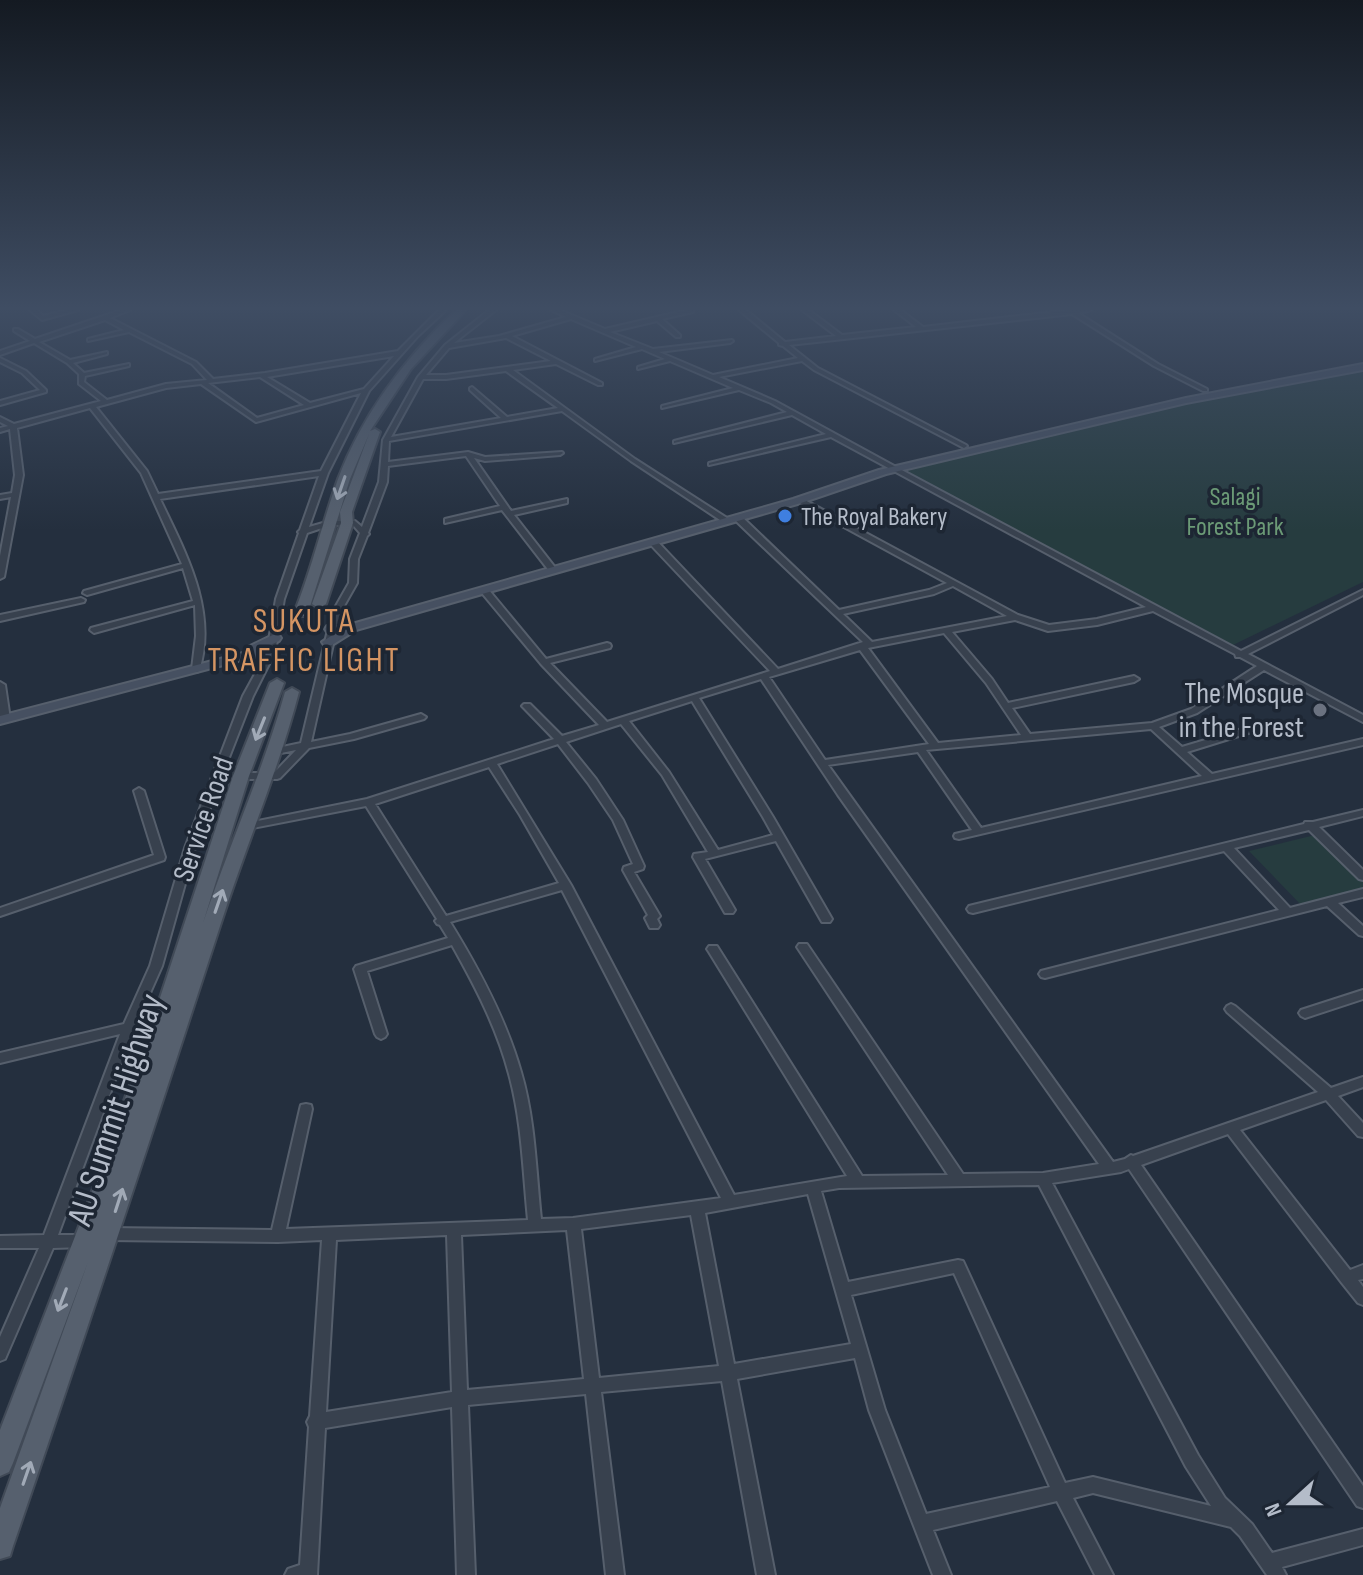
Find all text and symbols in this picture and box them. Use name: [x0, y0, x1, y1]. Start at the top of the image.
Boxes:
one-way arrow: [333, 475, 348, 500]
park label: Salagi Forest Park: [1186, 482, 1284, 543]
place label: The Royal Bakery: [801, 502, 947, 533]
marker: The Royal Bakery: [776, 507, 794, 525]
district label: SUKUTA TRAFFIC LIGHT: [208, 601, 400, 681]
place label: The Mosque in the Forest: [1179, 676, 1304, 746]
marker: The Mosque in the Forest: [1311, 701, 1329, 719]
one-way arrow: [252, 717, 266, 741]
street label: Service Road: [166, 752, 242, 886]
one-way arrow: [213, 889, 228, 914]
street label: AU Summit Highway: [58, 989, 174, 1232]
one-way arrow: [112, 1188, 127, 1213]
one-way arrow: [54, 1287, 68, 1312]
one-way arrow: [21, 1461, 36, 1486]
north arrow: [1251, 1463, 1331, 1543]
text: N: [1259, 1499, 1288, 1520]

